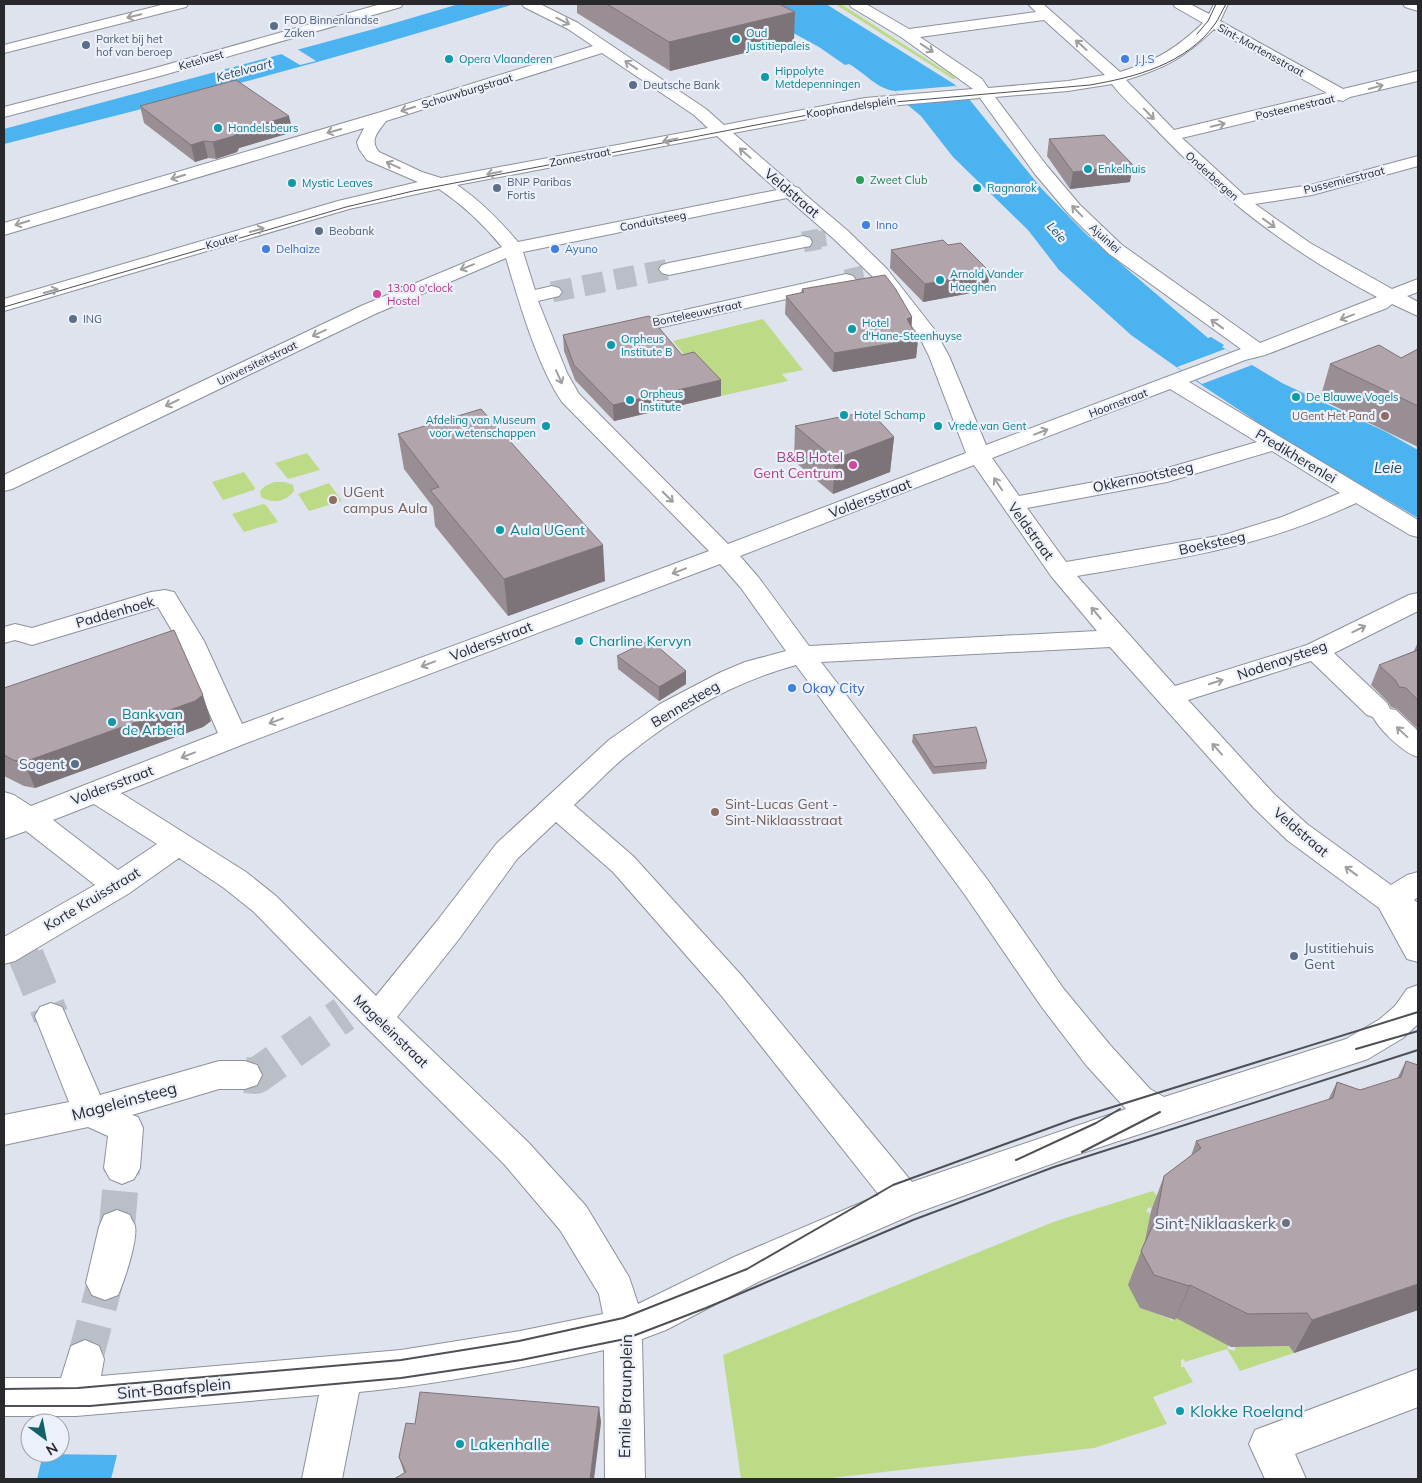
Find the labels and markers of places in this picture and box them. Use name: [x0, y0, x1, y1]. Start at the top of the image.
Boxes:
place label: FOD Binnenlandse Zaken: [284, 13, 379, 40]
marker: FOD Binnenlandse Zaken: [268, 20, 280, 32]
place label: Oud Justitiepaleis: [746, 26, 810, 53]
place label: Parket bij het hof van beroep: [96, 32, 173, 59]
marker: Oud Justitiepaleis: [730, 33, 742, 45]
marker: Parket bij het hof van beroep: [80, 39, 92, 51]
place label: Opera Vlaanderen: [459, 52, 552, 66]
place label: J.J.S: [1135, 52, 1154, 66]
marker: Opera Vlaanderen: [443, 53, 455, 65]
marker: J.J.S: [1119, 53, 1131, 65]
place label: Hippolyte Metdepenningen: [775, 64, 860, 91]
marker: Hippolyte Metdepenningen: [759, 71, 771, 83]
place label: Deutsche Bank: [643, 78, 720, 92]
marker: Deutsche Bank: [627, 79, 639, 91]
place label: Handelsbeurs: [228, 121, 298, 135]
marker: Handelsbeurs: [212, 122, 224, 134]
place label: Enkelhuis: [1098, 162, 1146, 176]
marker: Enkelhuis: [1082, 163, 1094, 175]
place label: Zweet Club: [870, 173, 928, 187]
marker: Zweet Club: [854, 174, 866, 186]
place label: BNP Paribas Fortis: [507, 175, 572, 202]
place label: Mystic Leaves: [302, 176, 373, 190]
marker: Mystic Leaves: [286, 177, 298, 189]
place label: Ragnarok: [987, 181, 1037, 195]
marker: BNP Paribas Fortis: [491, 182, 503, 194]
marker: Ragnarok: [971, 182, 983, 194]
place label: Inno: [876, 218, 898, 232]
marker: Inno: [860, 219, 872, 231]
place label: Beobank: [329, 224, 374, 238]
marker: Beobank: [313, 225, 325, 237]
place label: Delhaize: [276, 242, 320, 256]
place label: Ayuno: [565, 242, 598, 256]
marker: Delhaize: [260, 243, 272, 255]
marker: Ayuno: [549, 243, 561, 255]
place label: Arnold Vander Haeghen: [950, 267, 1024, 294]
marker: Arnold Vander Haeghen: [934, 274, 946, 286]
place label: 13:00 o'clock Hostel: [387, 281, 453, 308]
marker: 13:00 o'clock Hostel: [371, 288, 383, 300]
place label: ING: [83, 312, 102, 326]
marker: ING: [67, 313, 79, 325]
place label: Hotel d'Hane-Steenhuyse: [862, 316, 962, 343]
marker: Hotel d'Hane-Steenhuyse: [846, 323, 858, 335]
place label: Orpheus Institute B: [621, 332, 673, 359]
marker: Orpheus Institute B: [605, 339, 617, 351]
place label: Orpheus Institute: [640, 387, 683, 414]
place label: De Blauwe Vogels: [1306, 390, 1398, 404]
marker: De Blauwe Vogels: [1290, 391, 1302, 403]
marker: Orpheus Institute: [624, 394, 636, 406]
place label: Hotel Schamp: [854, 408, 926, 422]
marker: Hotel Schamp: [838, 409, 850, 421]
place label: UGent Het Pand: [1292, 409, 1375, 423]
marker: UGent Het Pand: [1379, 410, 1391, 422]
place label: Afdeling van Museum voor wetenschappen: [426, 413, 536, 440]
place label: Vrede van Gent: [948, 419, 1027, 433]
marker: Afdeling van Museum voor wetenschappen: [540, 420, 552, 432]
marker: Vrede van Gent: [932, 420, 944, 432]
place label: B&B Hotel Gent Centrum: [753, 448, 843, 482]
marker: B&B Hotel Gent Centrum: [847, 459, 859, 471]
place label: UGent campus Aula: [343, 483, 428, 517]
marker: UGent campus Aula: [327, 494, 339, 506]
place label: Aula UGent: [510, 521, 585, 539]
marker: Aula UGent: [494, 524, 506, 536]
place label: Charline Kervyn: [589, 632, 691, 650]
marker: Charline Kervyn: [573, 635, 585, 647]
place label: Okay City: [802, 679, 865, 697]
marker: Okay City: [786, 682, 798, 694]
place label: Bank van de Arbeid: [122, 705, 185, 739]
marker: Bank van de Arbeid: [106, 716, 118, 728]
place label: Sogent: [19, 755, 65, 773]
marker: Sogent: [69, 758, 81, 770]
place label: Sint-Lucas Gent - Sint-Niklaasstraat: [725, 795, 843, 829]
marker: Sint-Lucas Gent - Sint-Niklaasstraat: [709, 806, 721, 818]
place label: Justitiehuis Gent: [1304, 939, 1374, 973]
marker: Justitiehuis Gent: [1288, 950, 1300, 962]
place label: Sint-Niklaaskerk: [1155, 1213, 1277, 1233]
marker: Sint-Niklaaskerk: [1280, 1217, 1292, 1229]
place label: Klokke Roeland: [1190, 1401, 1303, 1421]
marker: Klokke Roeland: [1174, 1405, 1186, 1417]
place label: Lakenhalle: [470, 1434, 550, 1454]
marker: Lakenhalle: [454, 1438, 466, 1450]

